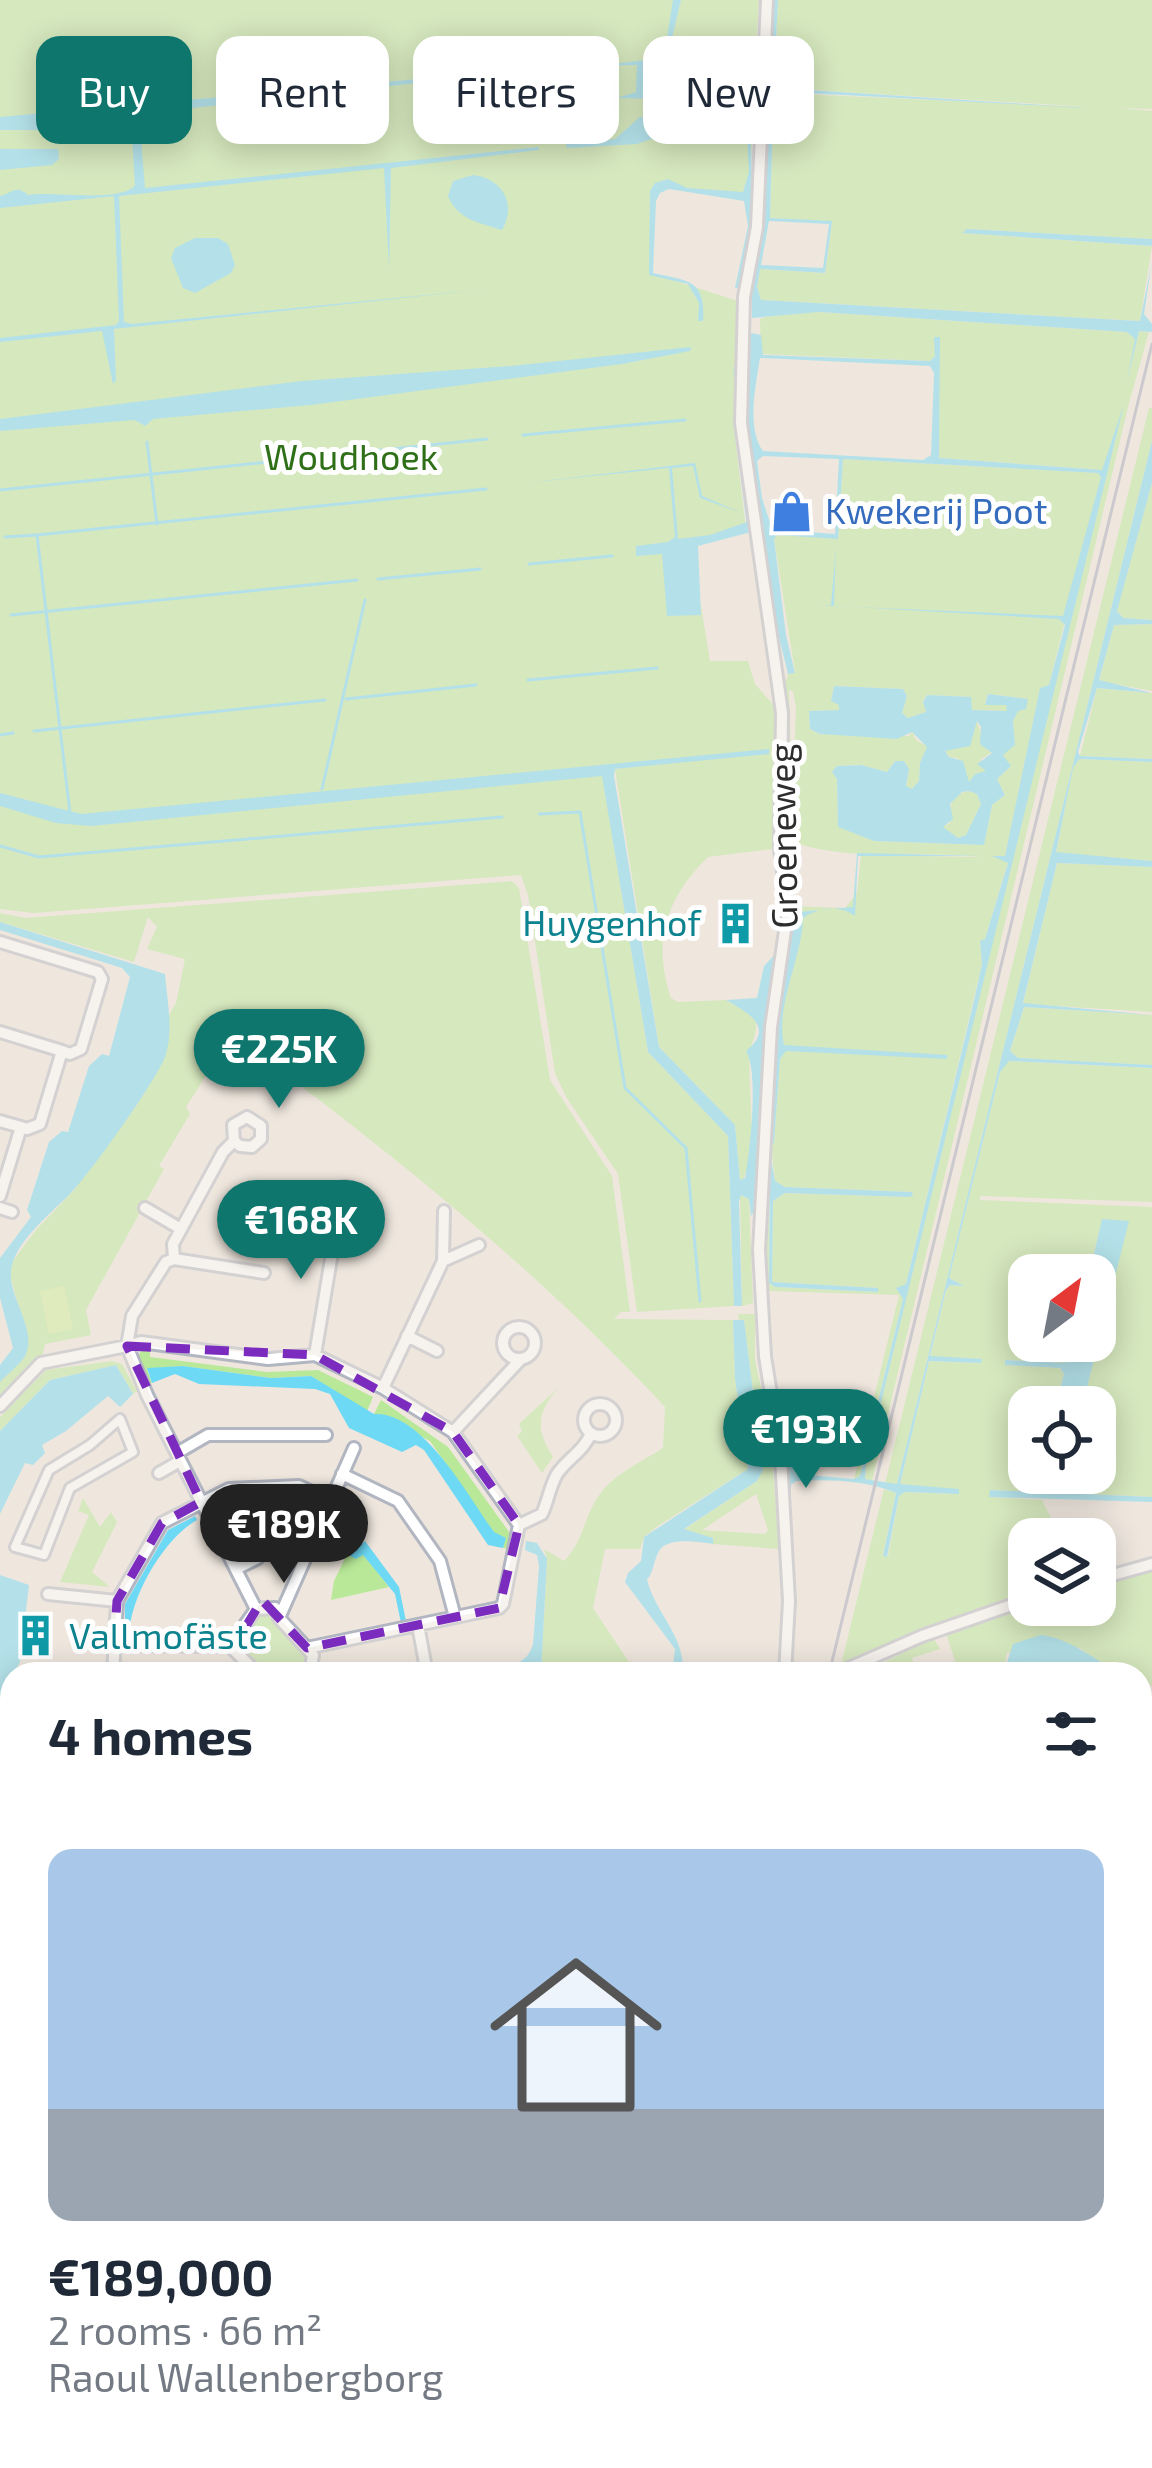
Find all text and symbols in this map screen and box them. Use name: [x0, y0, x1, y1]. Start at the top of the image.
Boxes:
chip: Buy: [36, 36, 192, 144]
chip: Rent: [216, 36, 389, 144]
chip: Filters: [413, 36, 619, 144]
chip: New: [643, 36, 814, 144]
park label: Woudhoek: [264, 434, 438, 477]
shop icon: Kwekerij Poot: [768, 488, 814, 534]
place label: Kwekerij Poot: [825, 488, 1047, 531]
street label: Groeneweg: [758, 743, 805, 929]
place label: Huygenhof: [522, 900, 702, 943]
building icon: Huygenhof: [712, 900, 758, 946]
pin: €225K: [195, 1009, 363, 1111]
text: €225K: [221, 1024, 337, 1071]
pin: €168K: [217, 1180, 385, 1282]
text: €168K: [244, 1195, 358, 1242]
north arrow: [1008, 1254, 1116, 1362]
map controls: [1008, 1254, 1116, 1626]
button: locate: [1008, 1386, 1116, 1494]
pin: €193K: [722, 1389, 890, 1491]
text: €193K: [750, 1404, 862, 1451]
pin: €189K: [200, 1484, 368, 1586]
text: €189K: [227, 1499, 341, 1546]
button: layers: [1008, 1518, 1116, 1626]
building icon: Vallmofäste: [12, 1613, 58, 1659]
place label: Vallmofäste: [69, 1613, 268, 1656]
icon: filters: [1038, 1701, 1104, 1767]
text: 4 homes: [48, 1704, 253, 1765]
icon: home: [468, 1927, 684, 2143]
text: €189,000: [48, 2245, 274, 2306]
text: 2 rooms · 66 m²: [48, 2306, 322, 2353]
text: Raoul Wallenbergborg: [48, 2353, 443, 2400]

